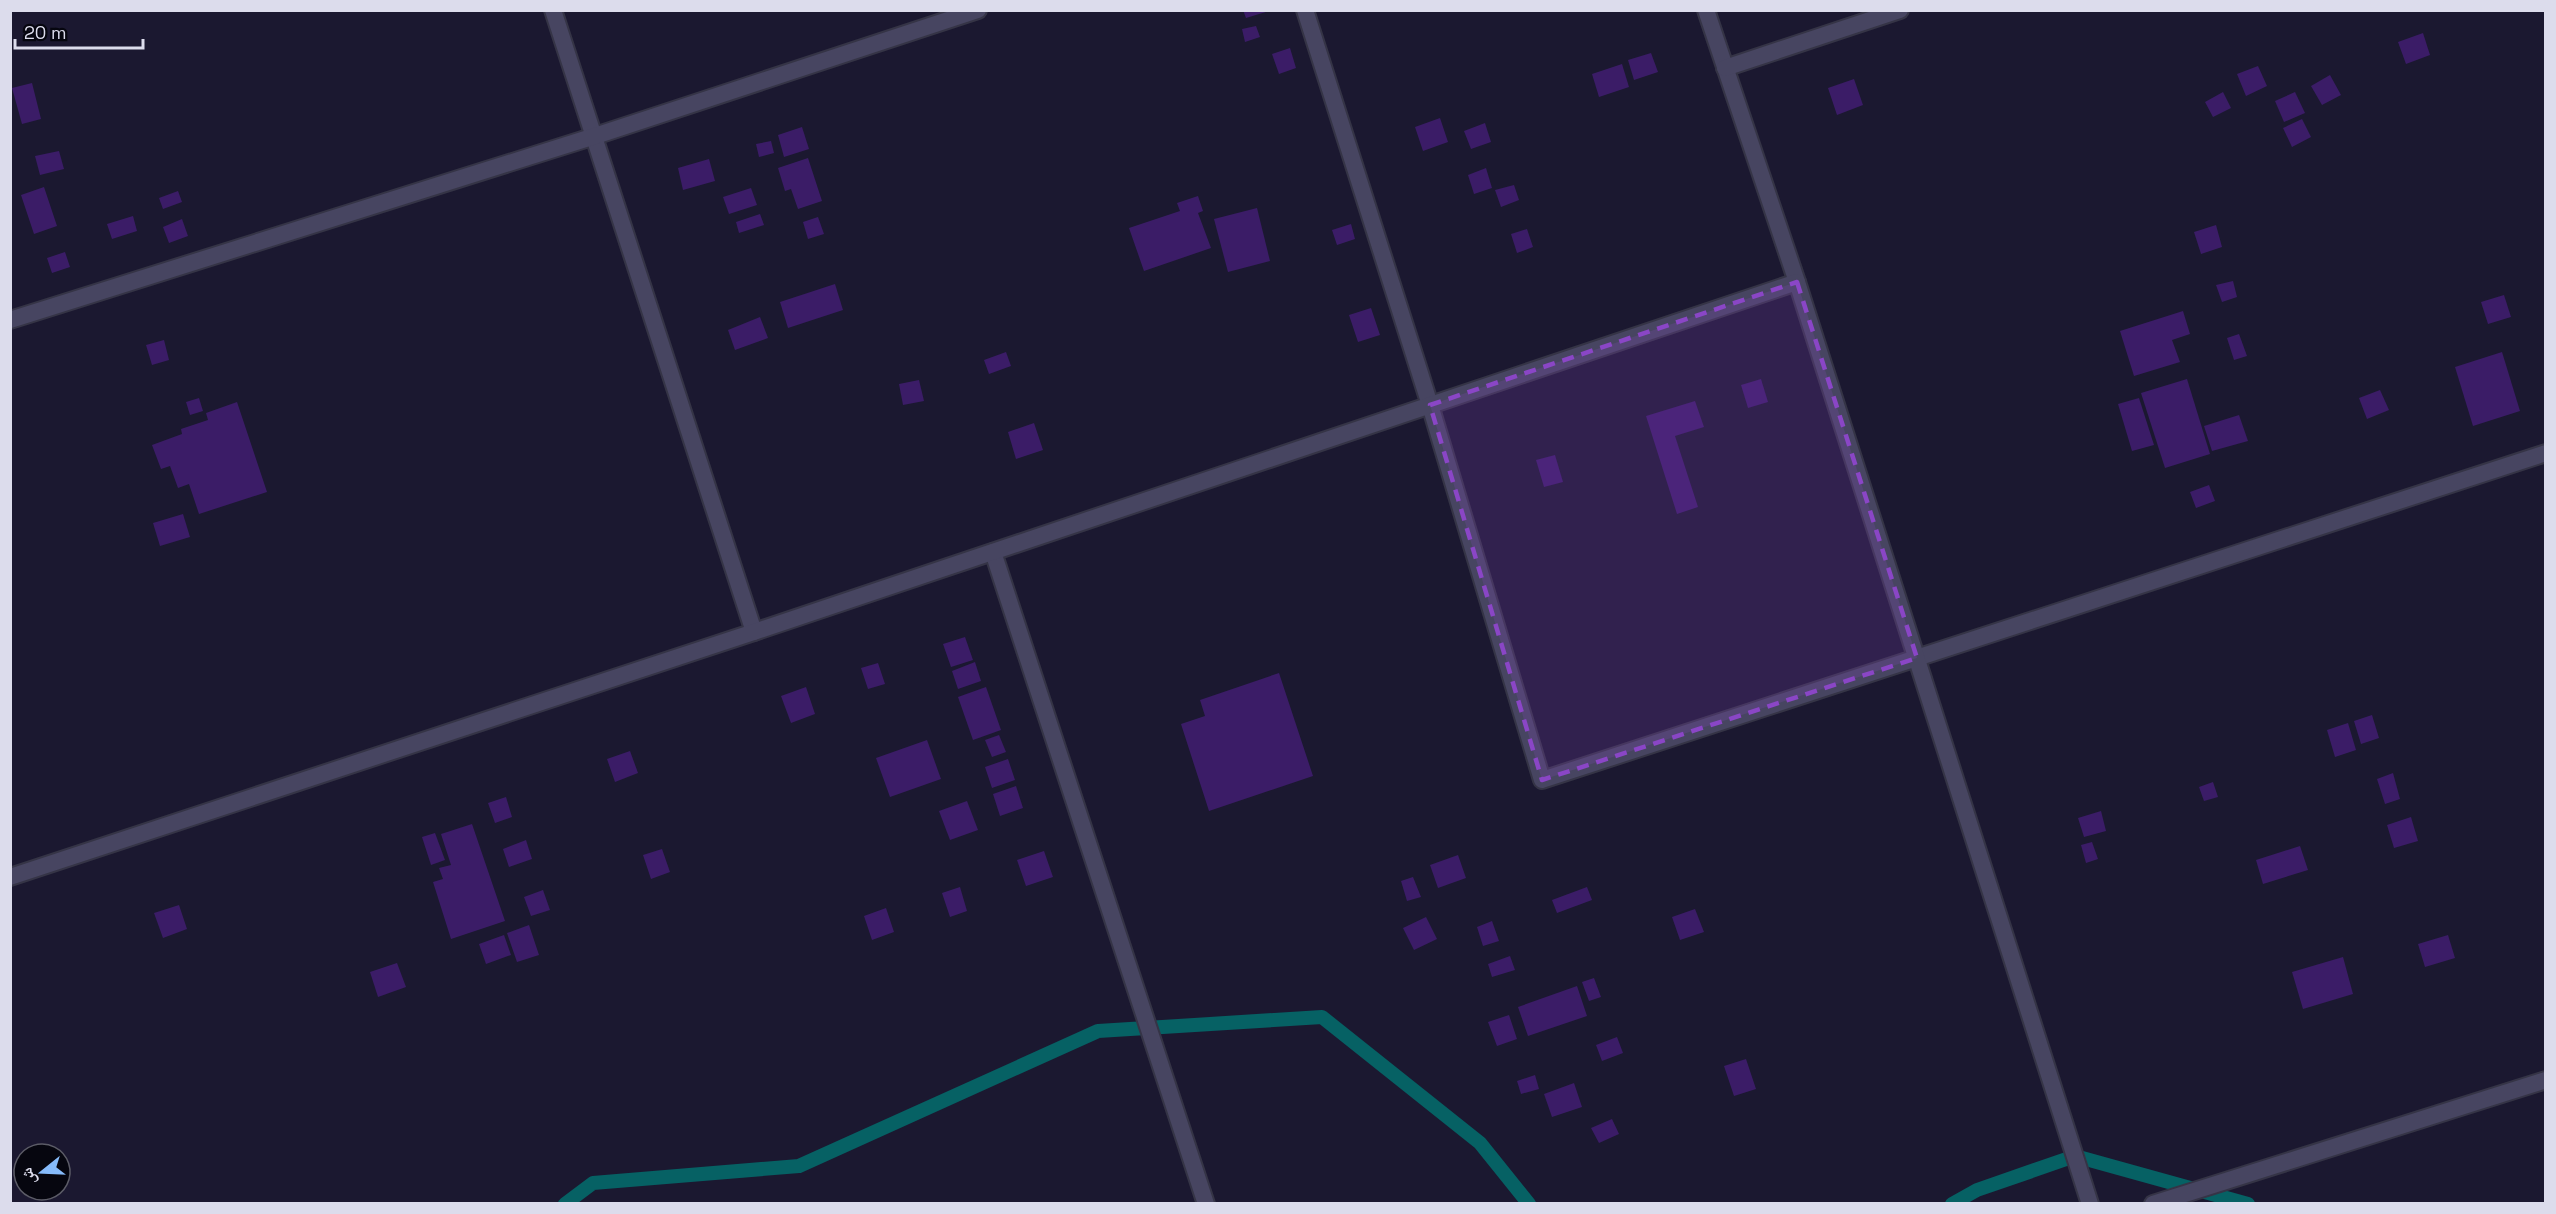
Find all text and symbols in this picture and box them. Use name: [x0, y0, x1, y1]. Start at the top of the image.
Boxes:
scale bar: [15, 12, 142, 50]
text: 20 m: [24, 21, 67, 44]
north arrow: [12, 1142, 72, 1202]
text: ش: [16, 1165, 41, 1188]

